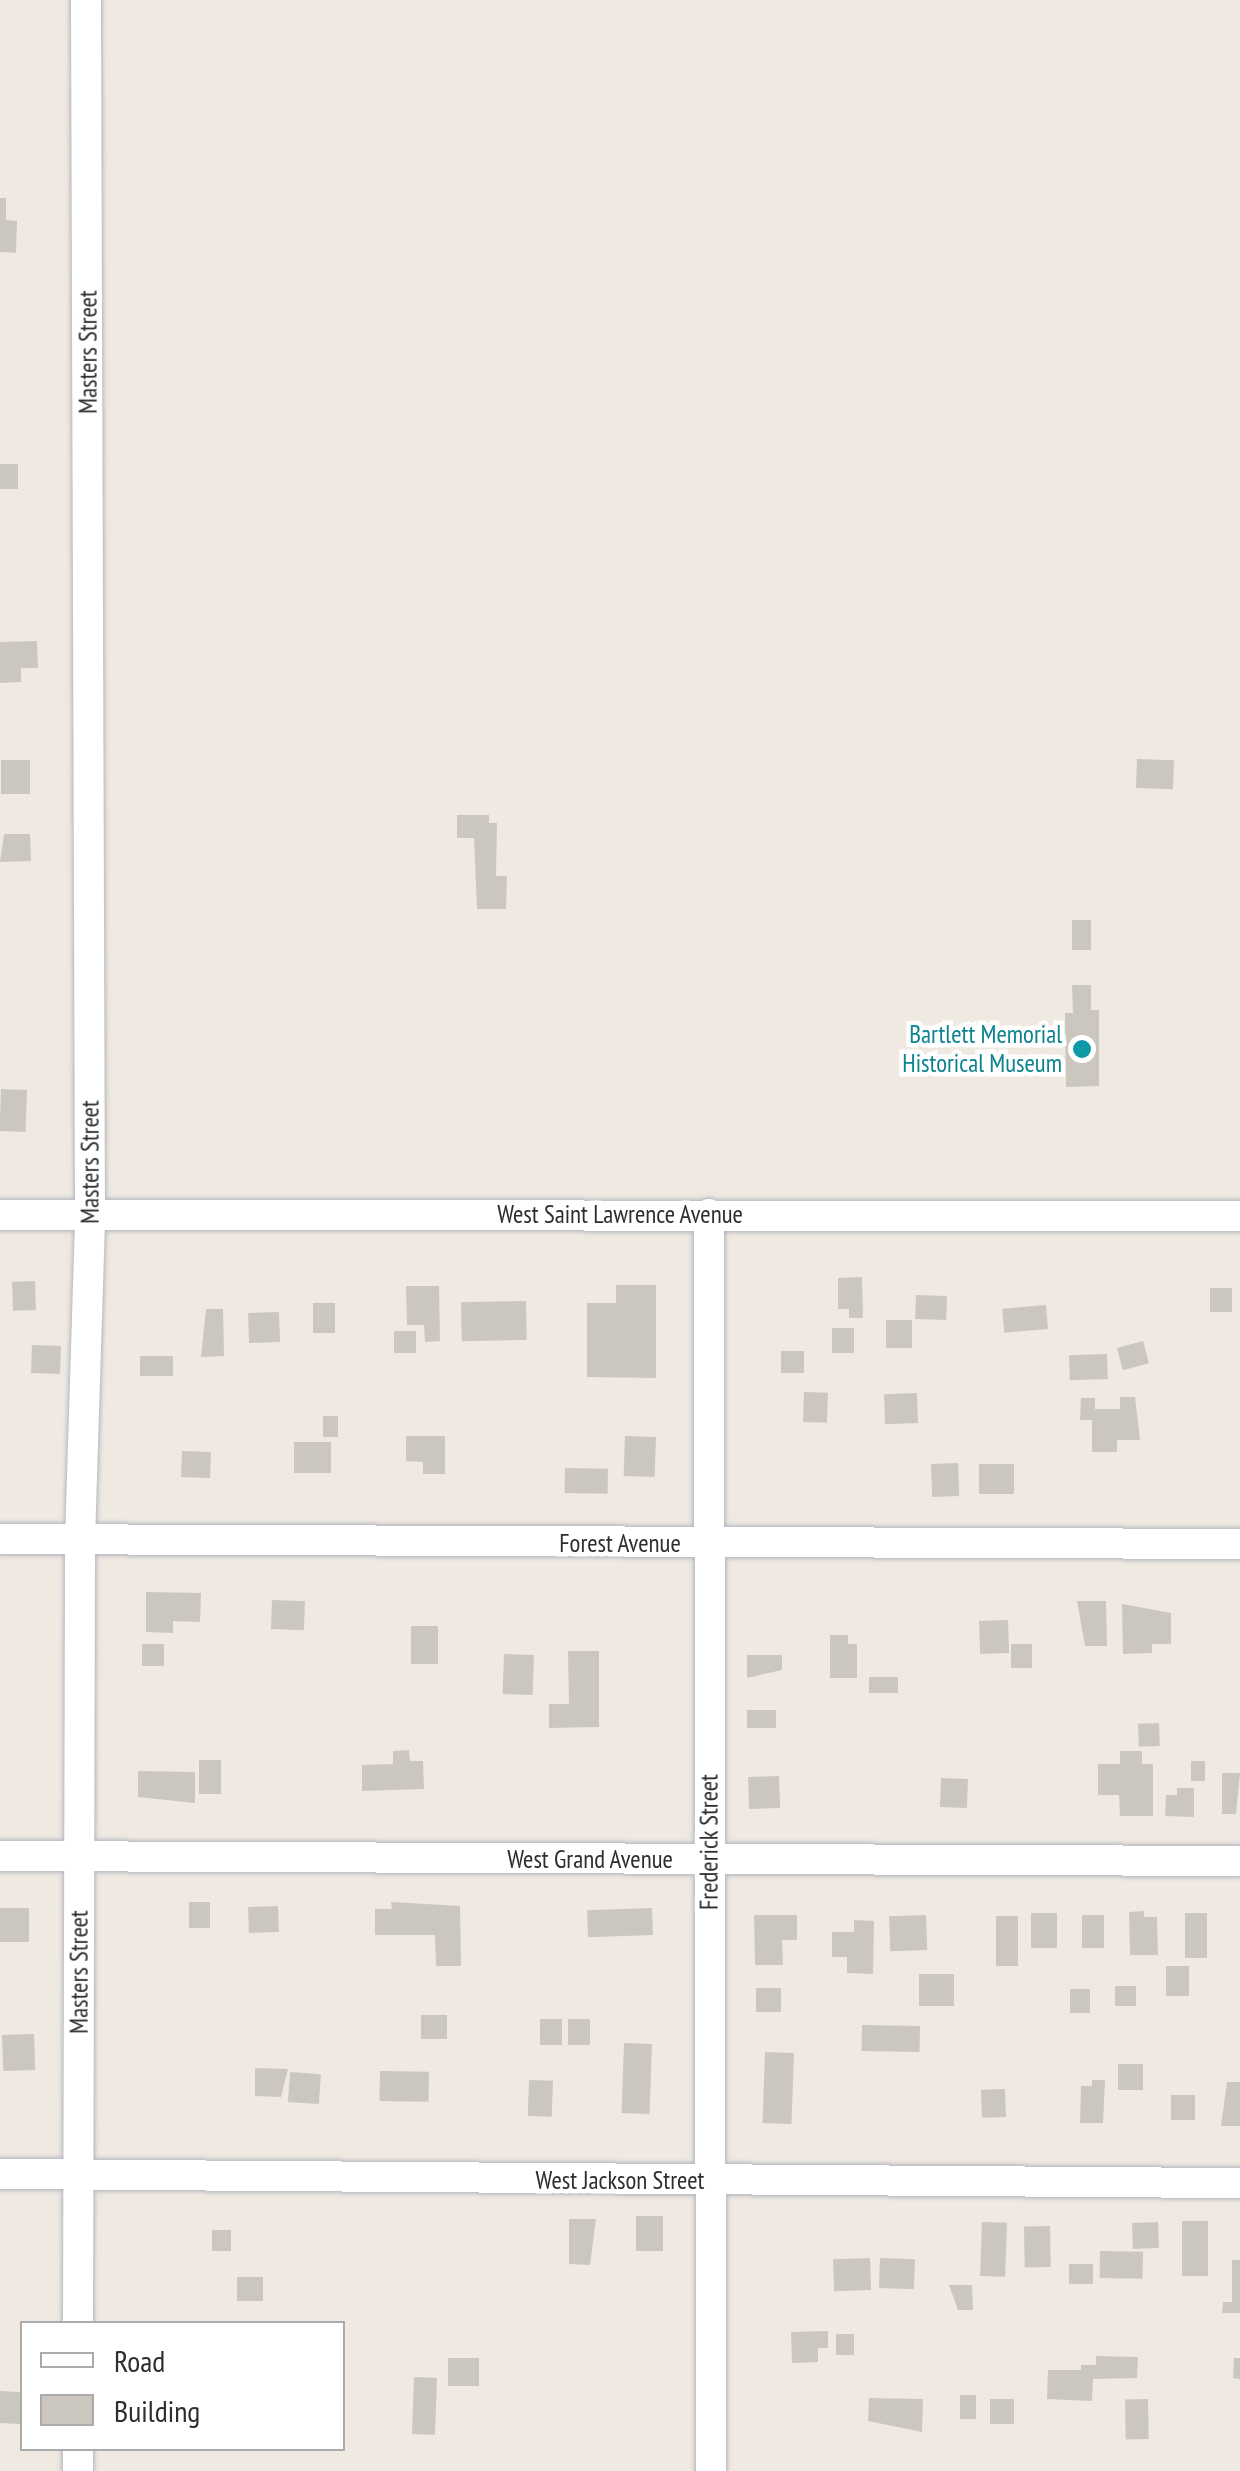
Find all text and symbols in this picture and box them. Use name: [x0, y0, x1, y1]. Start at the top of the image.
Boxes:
street label: Masters Street: [73, 290, 103, 414]
place label: Bartlett Memorial Historical Museum: [902, 1020, 1062, 1079]
marker: Bartlett Memorial Historical Museum: [1071, 1038, 1093, 1060]
street label: Masters Street: [75, 1100, 105, 1224]
street label: West Saint Lawrence Avenue: [497, 1199, 743, 1229]
street label: Forest Avenue: [559, 1528, 681, 1558]
street label: Frederick Street: [694, 1774, 724, 1910]
street label: West Grand Avenue: [507, 1844, 673, 1874]
street label: Masters Street: [64, 1910, 94, 2034]
street label: West Jackson Street: [536, 2165, 704, 2195]
legend: [20, 2321, 345, 2451]
text: Road: [114, 2341, 165, 2380]
text: Building: [114, 2391, 200, 2430]

